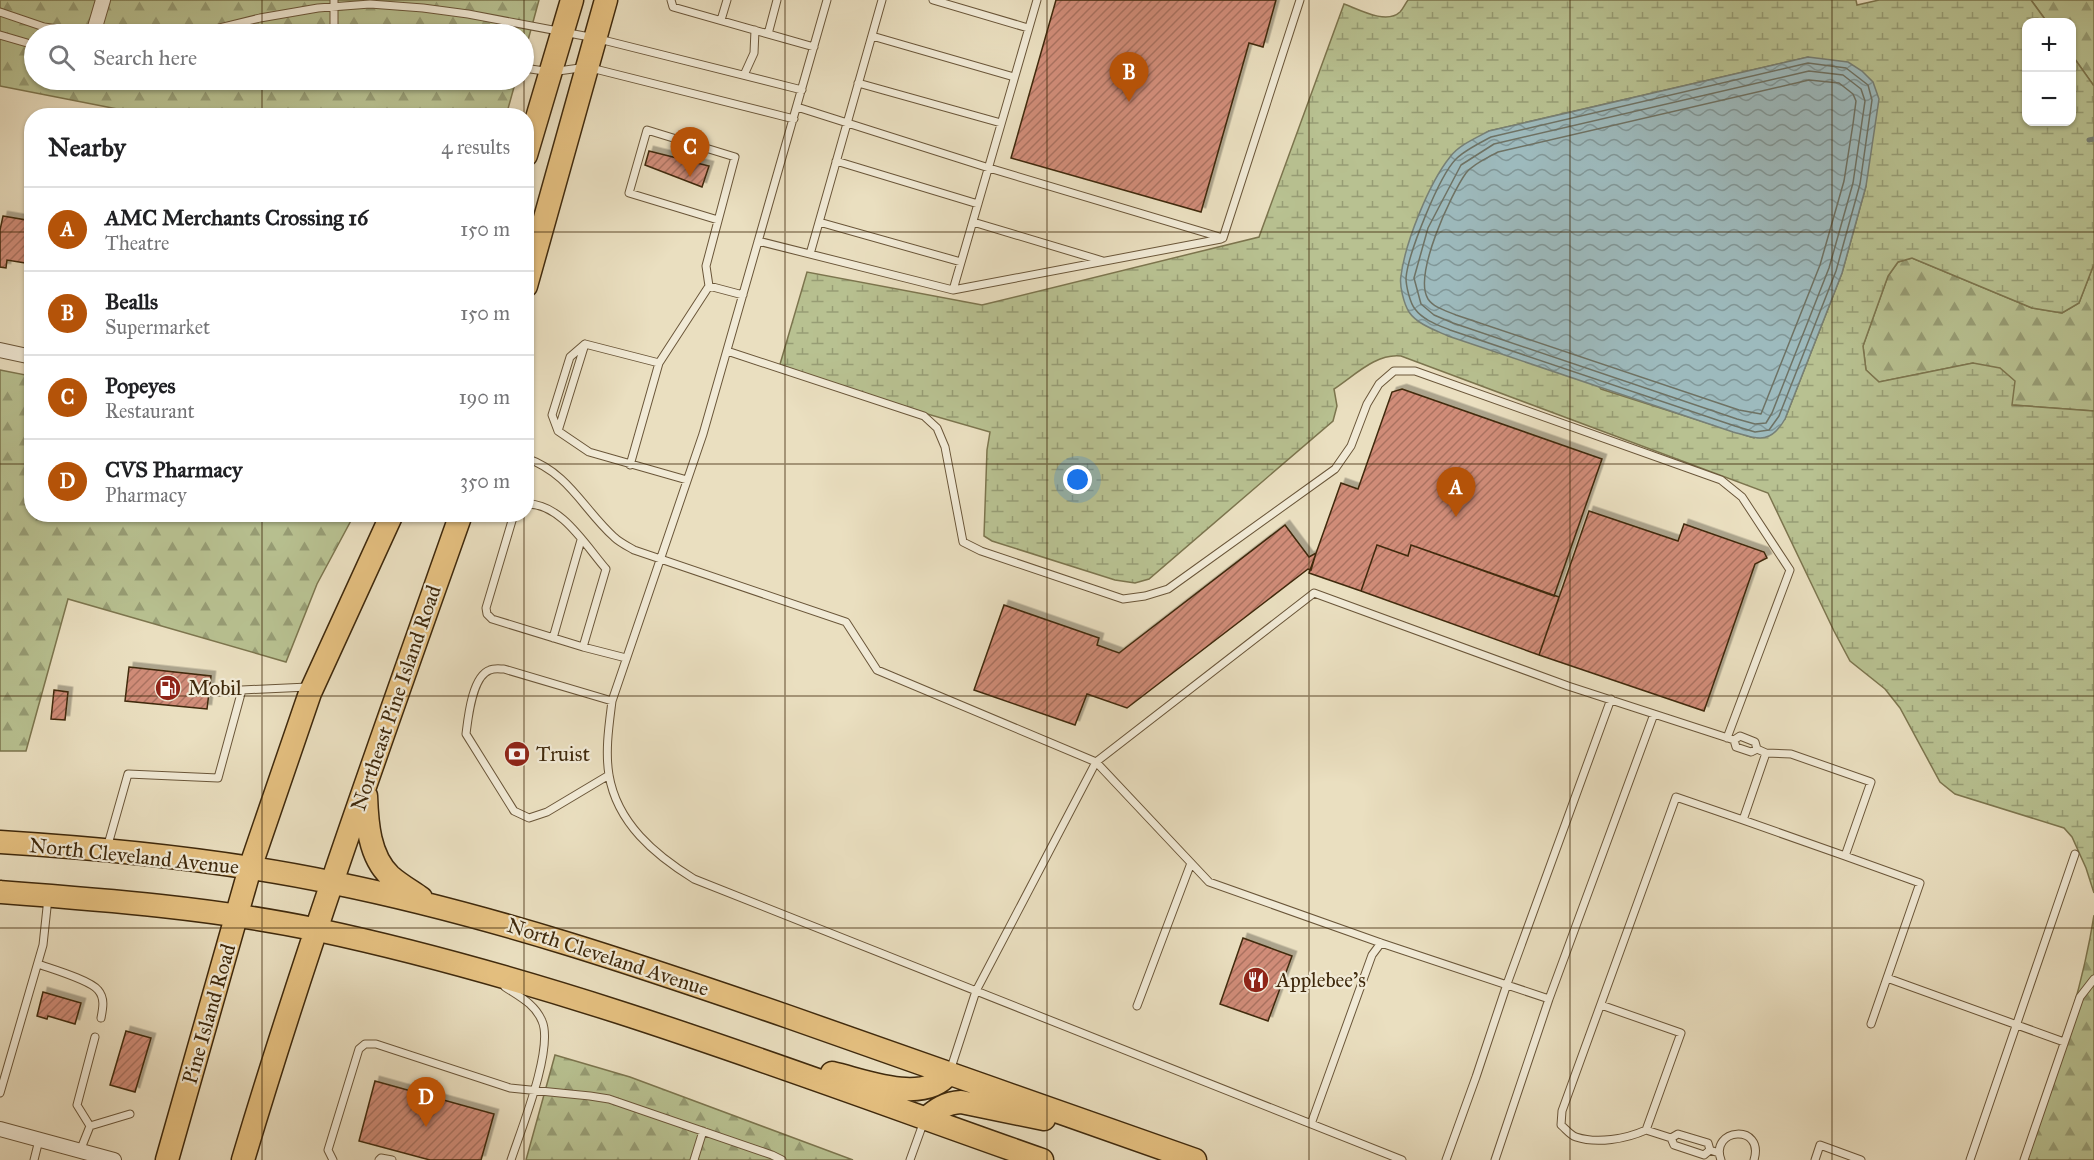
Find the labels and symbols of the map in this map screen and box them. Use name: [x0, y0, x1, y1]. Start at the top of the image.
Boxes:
pin: B: [1110, 52, 1148, 102]
pin: C: [670, 128, 710, 177]
your location: [1063, 465, 1092, 494]
pin: A: [1436, 468, 1476, 517]
street label: Northeast Pine Island Road: [345, 581, 447, 814]
fuel station icon: Mobil: [153, 673, 183, 703]
place label: Mobil: [188, 675, 242, 701]
bank icon: Truist: [502, 739, 532, 769]
place label: Truist: [536, 741, 590, 767]
street label: North Cleveland Avenue: [28, 832, 240, 880]
street label: North Cleveland Avenue: [504, 912, 712, 1002]
street label: Pine Island Road: [177, 940, 242, 1087]
restaurant icon: Applebee's: [1241, 965, 1271, 995]
place label: Applebee's: [1275, 967, 1366, 993]
pin: D: [406, 1078, 446, 1127]

